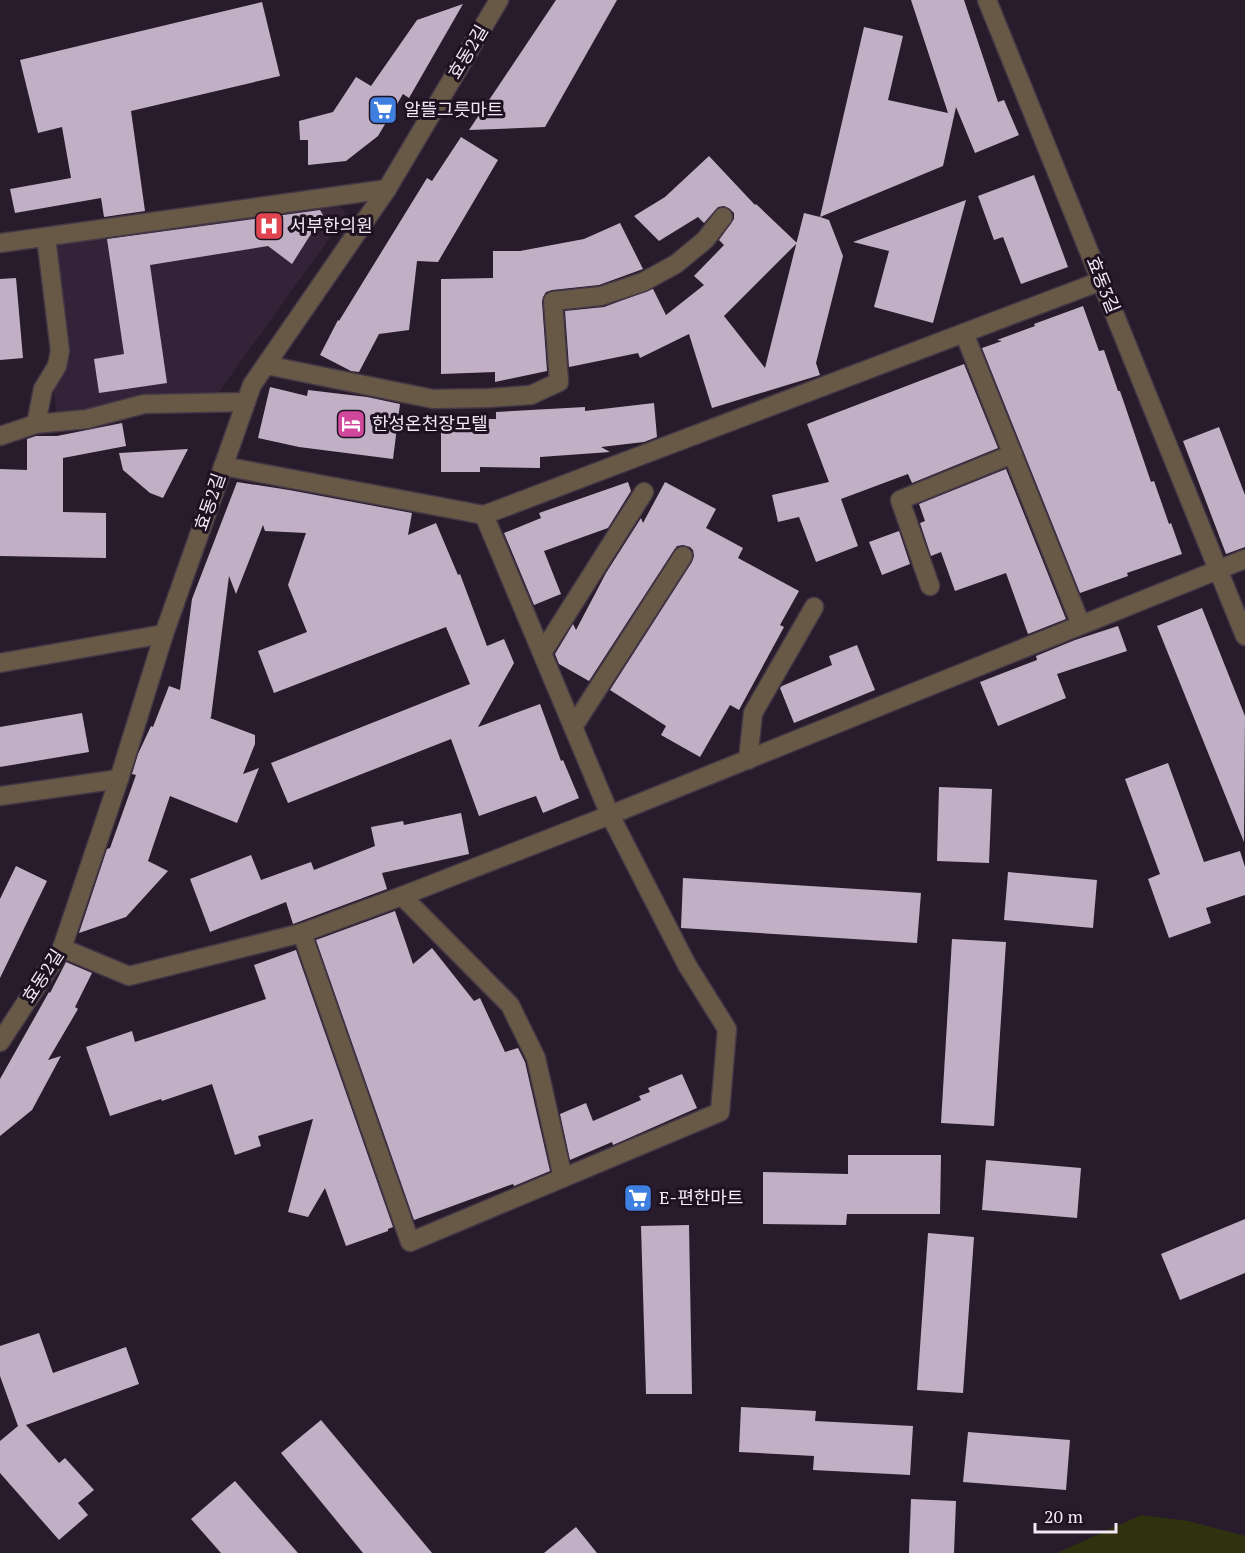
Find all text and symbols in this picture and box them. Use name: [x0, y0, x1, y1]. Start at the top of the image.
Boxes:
street label: 효동2길: [442, 20, 493, 83]
supermarket icon: 알뜰그릇마트: [367, 94, 399, 126]
place label: 알뜰그릇마트: [404, 97, 503, 121]
hospital icon: 서부한의원: [253, 210, 285, 242]
place label: 서부한의원: [290, 213, 373, 237]
street label: 효동3길: [1082, 253, 1126, 317]
hotel icon: 한성온천장모텔: [335, 408, 367, 440]
place label: 한성온천장모텔: [372, 411, 488, 435]
street label: 효동2길: [188, 470, 230, 534]
street label: 효동2길: [16, 944, 68, 1007]
supermarket icon: E-편한마트: [622, 1182, 654, 1214]
place label: E-편한마트: [659, 1185, 743, 1209]
scale bar: [1035, 1496, 1116, 1534]
text: 20 m: [1044, 1504, 1084, 1528]

